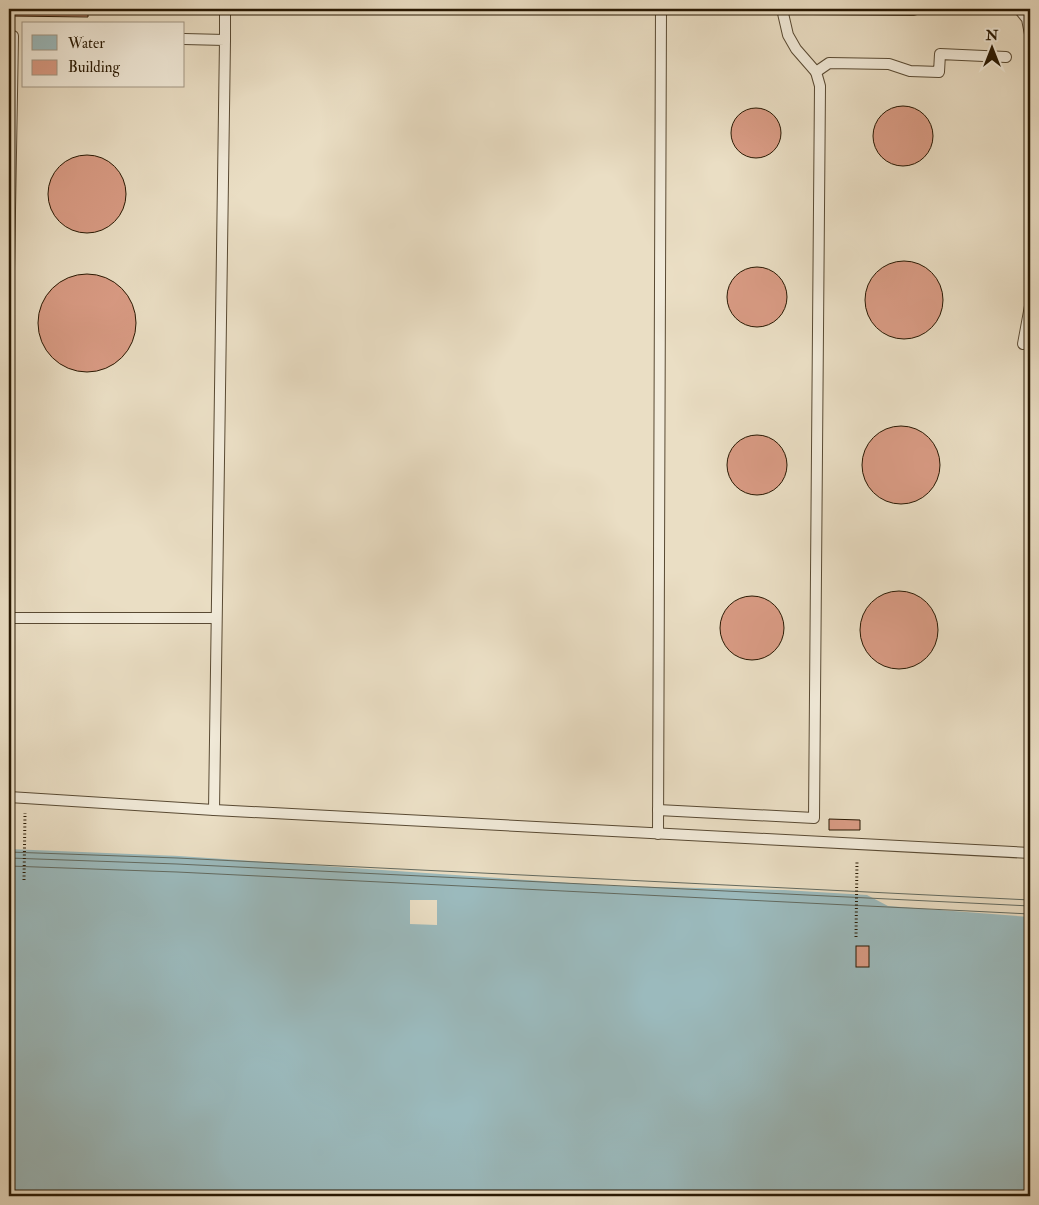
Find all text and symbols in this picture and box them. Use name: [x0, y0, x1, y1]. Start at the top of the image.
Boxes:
legend: [22, 22, 185, 88]
north arrow: [966, 22, 1016, 72]
text: N: [985, 27, 999, 44]
text: Water: [67, 34, 105, 53]
text: Building: [68, 58, 120, 77]

